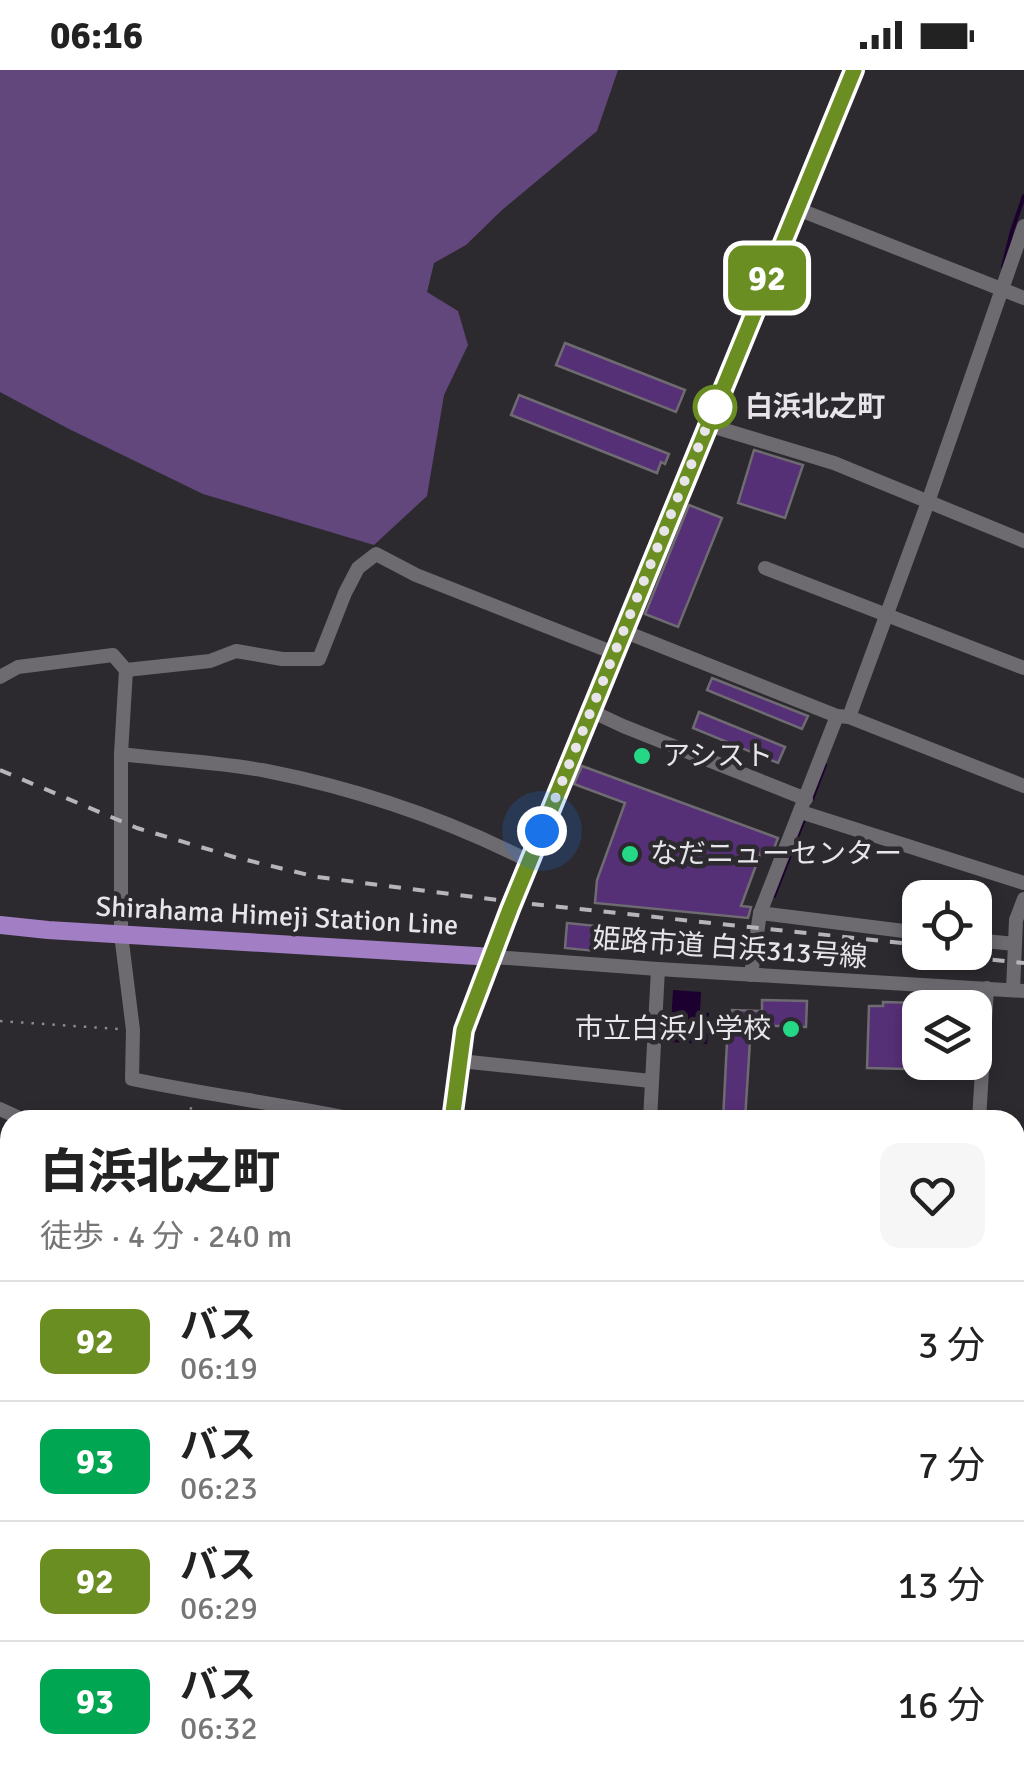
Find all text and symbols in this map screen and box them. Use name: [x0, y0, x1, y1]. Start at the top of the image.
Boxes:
text: 06:16: [50, 12, 143, 59]
line badge: 92: [722, 246, 812, 310]
text: 92: [748, 257, 786, 300]
marker: 白浜北之町: [694, 386, 736, 428]
place label: 白浜北之町: [745, 390, 885, 424]
place label: アシスト: [662, 739, 773, 773]
marker: アシスト: [631, 745, 653, 767]
your location: [517, 806, 567, 856]
place label: なだニューセンター: [650, 837, 902, 871]
marker: なだニューセンター: [619, 843, 641, 865]
map controls: [902, 880, 992, 1080]
button: locate: [902, 880, 992, 970]
street label: Shirahama Himeji Station Line: [95, 890, 459, 942]
street label: 姫路市道 白浜313号線: [591, 921, 869, 975]
button: layers: [902, 990, 992, 1080]
place label: 市立白浜小学校: [575, 1012, 771, 1046]
marker: 市立白浜小学校: [780, 1018, 802, 1040]
text: 白浜北之町: [40, 1143, 280, 1202]
button: heart: [880, 1143, 985, 1248]
text: 徒歩 · 4 分 · 240 m: [40, 1217, 292, 1256]
text: バス: [180, 1302, 256, 1349]
text: 92: [76, 1320, 114, 1363]
text: 3 分: [918, 1322, 985, 1369]
text: 06:19: [180, 1349, 258, 1388]
text: バス: [180, 1422, 256, 1469]
text: 93: [76, 1440, 114, 1483]
text: 7 分: [918, 1442, 985, 1489]
text: 06:23: [180, 1469, 258, 1508]
text: バス: [180, 1542, 256, 1589]
text: 92: [76, 1560, 114, 1603]
text: 13 分: [898, 1562, 985, 1609]
text: 06:29: [180, 1589, 258, 1628]
text: バス: [180, 1662, 256, 1709]
text: 93: [76, 1680, 114, 1723]
text: 16 分: [898, 1682, 985, 1729]
text: 06:32: [180, 1709, 258, 1748]

